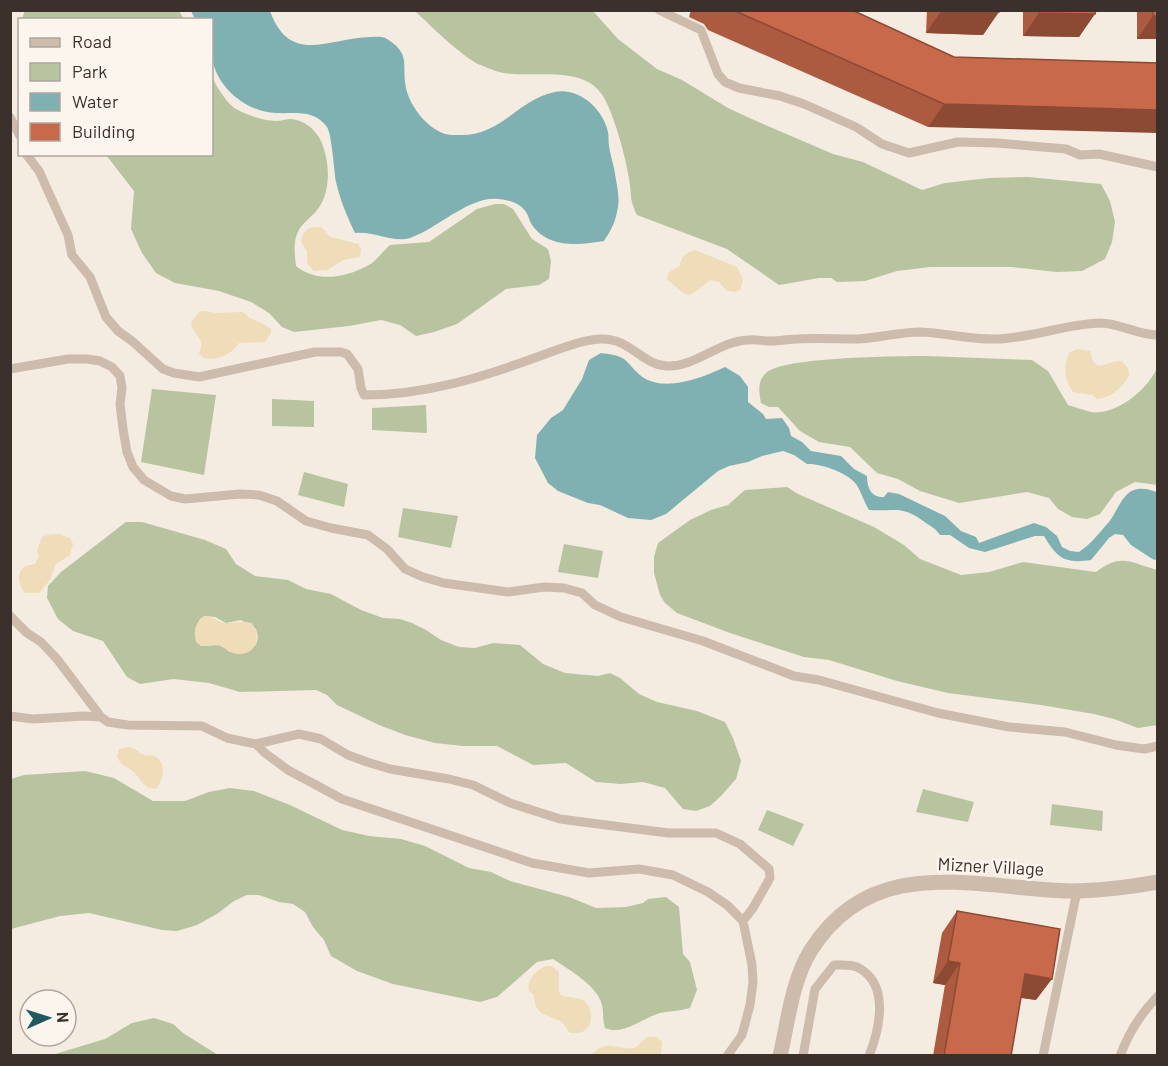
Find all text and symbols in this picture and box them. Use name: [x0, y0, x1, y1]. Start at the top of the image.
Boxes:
legend: [18, 18, 213, 156]
text: Road: [72, 30, 112, 52]
text: Park: [72, 60, 107, 82]
text: Water: [72, 90, 119, 112]
text: Building: [72, 120, 135, 142]
street label: Mizner Village: [937, 852, 1045, 880]
north arrow: [18, 988, 78, 1048]
text: N: [54, 1011, 73, 1023]

